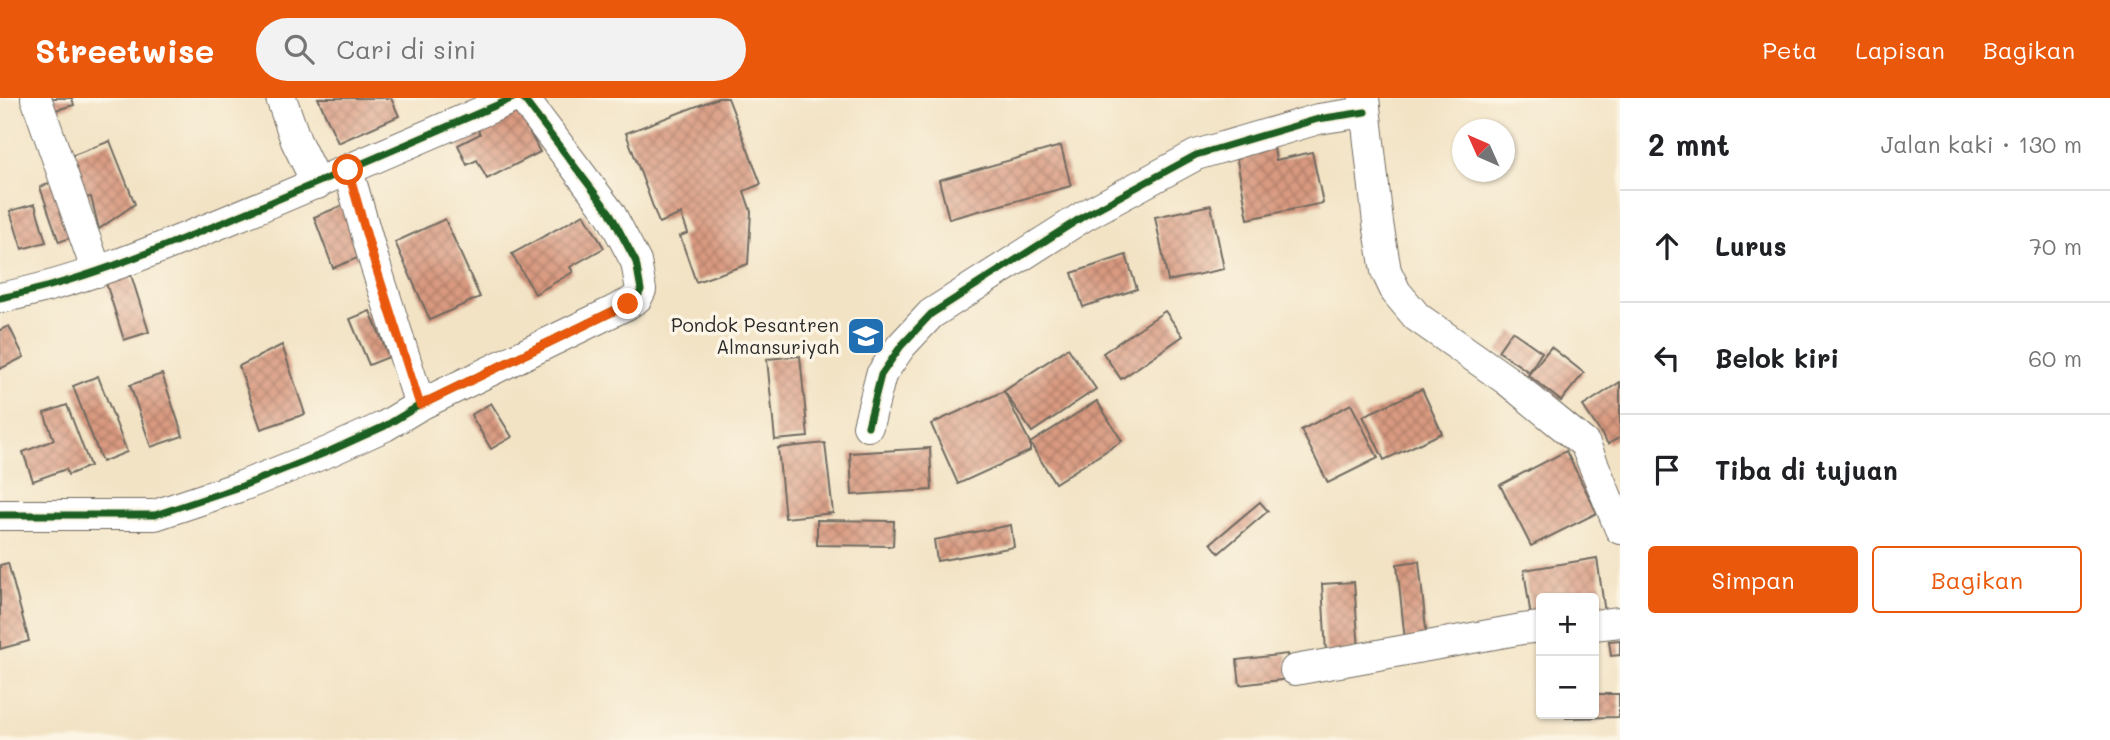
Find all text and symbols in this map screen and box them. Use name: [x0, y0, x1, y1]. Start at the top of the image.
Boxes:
search box: [256, 18, 746, 81]
text: Streetwise: [35, 28, 214, 71]
icon: search: [280, 30, 318, 68]
text: Cari di sini: [336, 32, 476, 66]
text: Peta: [1762, 34, 1817, 65]
text: Lapisan: [1855, 34, 1945, 65]
text: Bagikan: [1983, 34, 2075, 65]
north arrow: [1452, 119, 1515, 182]
text: 2 mnt: [1648, 124, 1730, 164]
text: Jalan kaki · 130 m: [1881, 129, 2082, 159]
route start: [332, 154, 363, 185]
icon: ahead: [1648, 227, 1686, 265]
text: Lurus: [1715, 229, 1787, 263]
text: 70 m: [2029, 231, 2082, 261]
route end: [612, 288, 643, 319]
place label: Pondok Pesantren Almansuriyah: [671, 312, 839, 359]
school or university icon: Pondok Pesantren Almansuriyah: [845, 315, 887, 357]
icon: left: [1648, 339, 1686, 377]
text: Belok kiri: [1715, 341, 1839, 375]
text: 60 m: [2028, 343, 2082, 373]
icon: arrive: [1648, 451, 1686, 489]
text: Tiba di tujuan: [1715, 453, 1898, 487]
button: Simpan: [1648, 546, 1858, 613]
button: Bagikan: [1872, 546, 2082, 613]
map controls: [1536, 593, 1599, 719]
button: +: [1536, 593, 1599, 656]
button: −: [1536, 656, 1599, 719]

